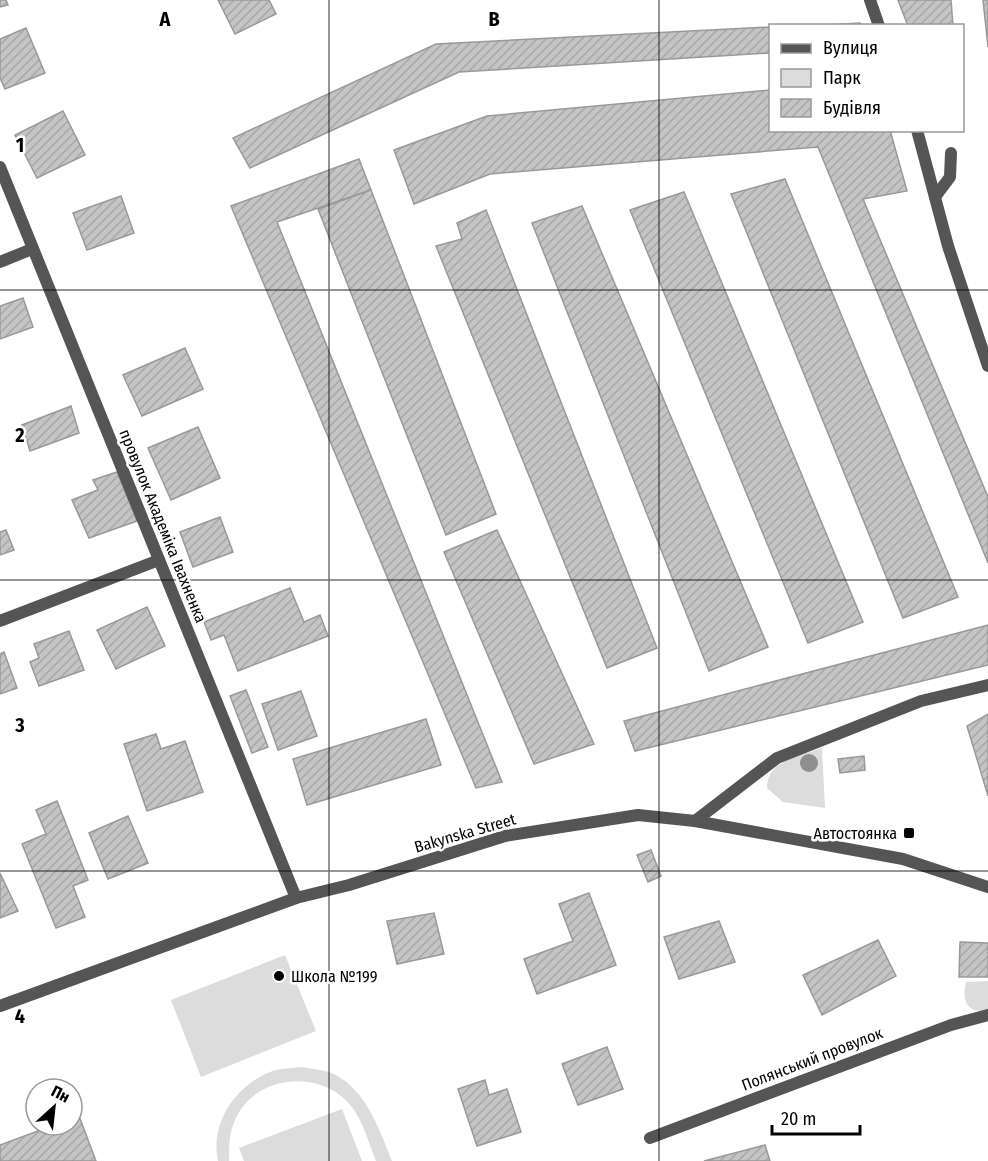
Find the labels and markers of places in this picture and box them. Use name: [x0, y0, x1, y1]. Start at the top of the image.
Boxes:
place label: Автостоянка: [814, 824, 897, 843]
marker: Автостоянка: [902, 826, 916, 840]
place label: Школа №199: [291, 967, 378, 986]
marker: Школа №199: [272, 969, 286, 983]

